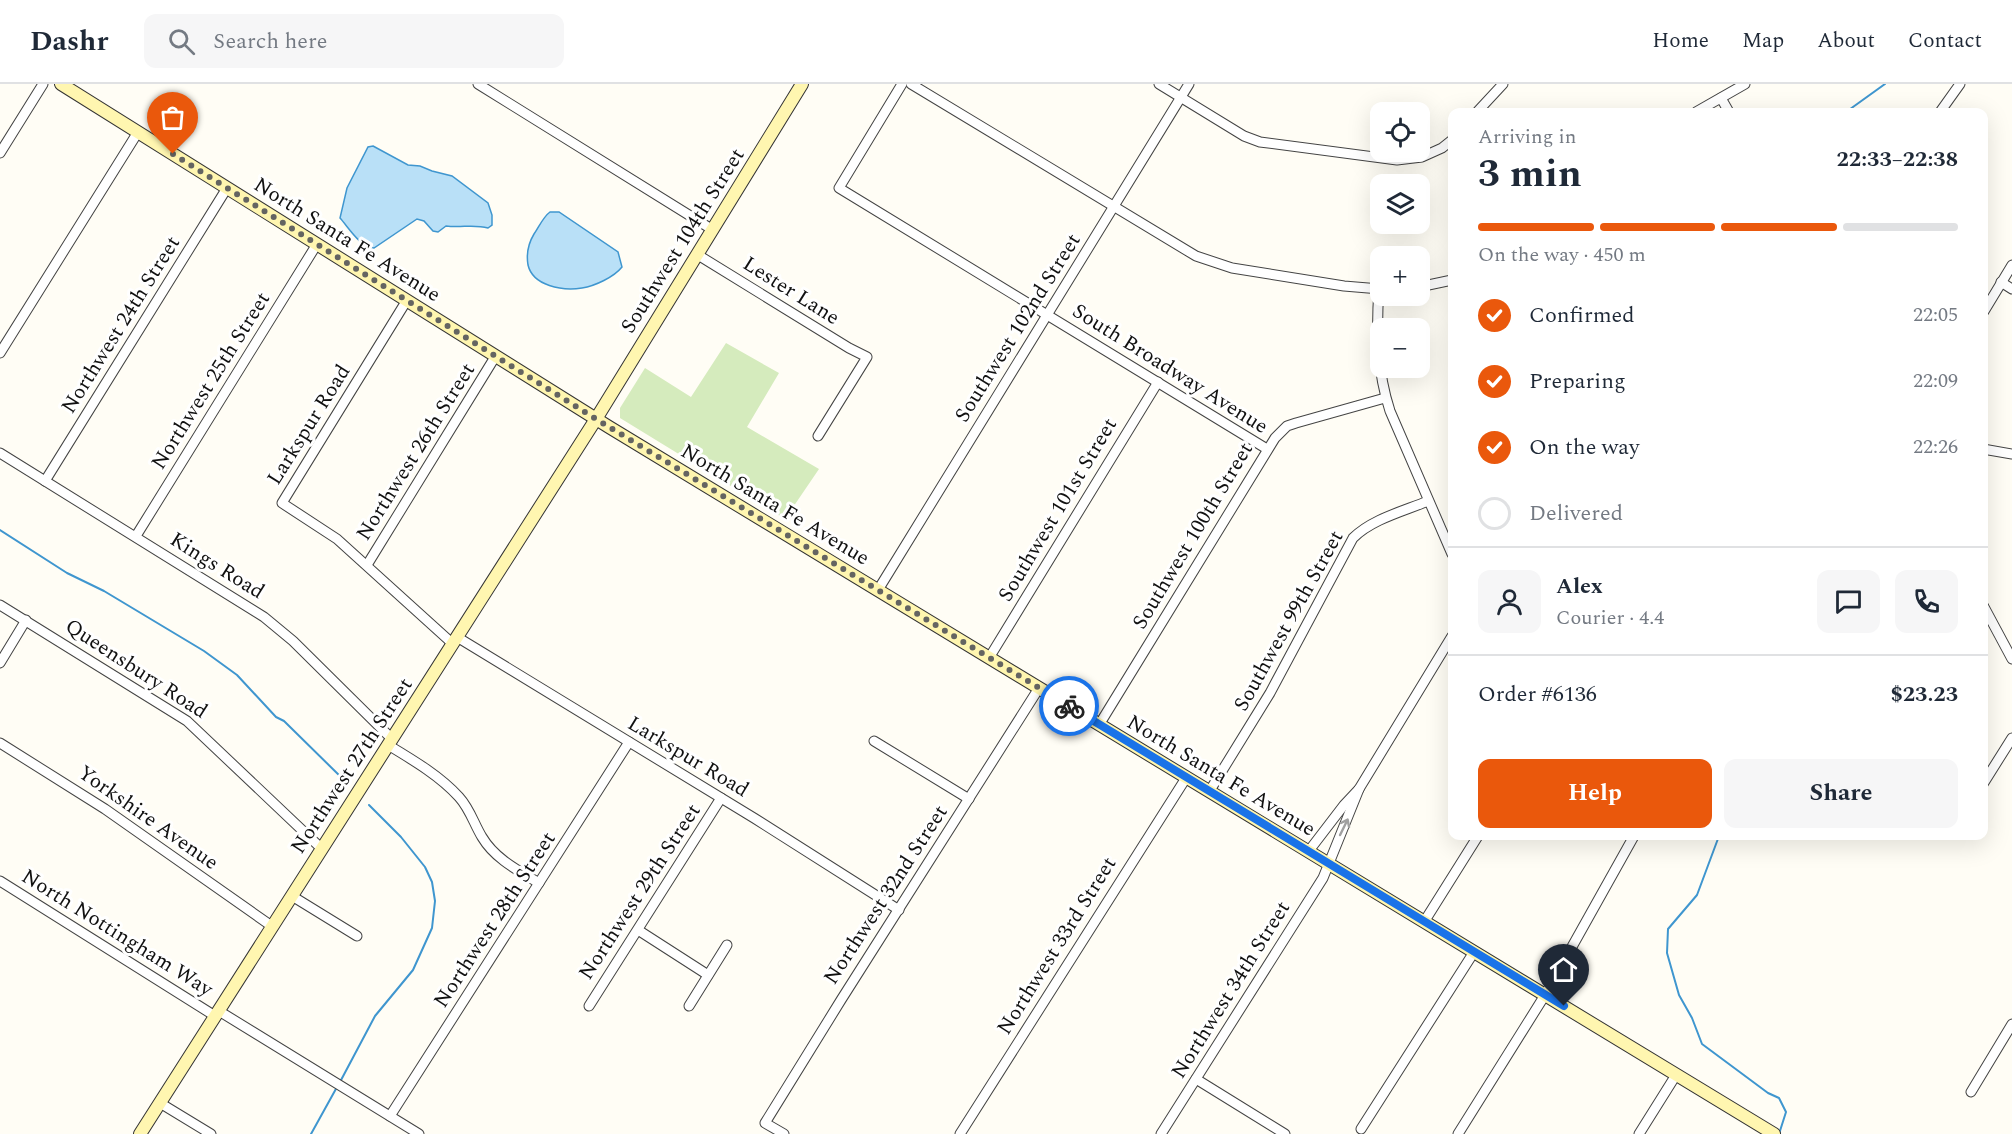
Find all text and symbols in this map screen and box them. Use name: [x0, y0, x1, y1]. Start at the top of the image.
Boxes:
search box: [144, 14, 564, 68]
text: Dashr: [30, 20, 108, 63]
icon: search: [165, 25, 198, 58]
text: Search here: [213, 25, 327, 58]
text: Home: [1652, 25, 1709, 57]
text: Map: [1742, 25, 1784, 57]
text: About: [1817, 25, 1875, 57]
text: Contact: [1908, 25, 1982, 57]
pin: [147, 92, 198, 154]
icon: bag: [156, 101, 189, 134]
map controls: [1370, 102, 1430, 378]
button: locate: [1370, 102, 1430, 162]
text: Arriving in: [1478, 122, 1576, 152]
street label: Southwest 104th Street: [613, 142, 753, 340]
text: 22:33–22:38: [1836, 143, 1958, 176]
text: 3 min: [1478, 145, 1582, 204]
street label: North Santa Fe Avenue: [247, 169, 447, 311]
button: layers: [1370, 174, 1430, 234]
street label: Southwest 102nd Street: [947, 227, 1089, 429]
street label: Northwest 24th Street: [53, 230, 189, 420]
text: On the way · 450 m: [1478, 240, 1646, 270]
button: +: [1370, 246, 1430, 306]
street label: Lester Lane: [736, 248, 846, 334]
street label: Northwest 25th Street: [143, 286, 279, 476]
street label: South Broadway Avenue: [1066, 296, 1274, 442]
icon: check: [1478, 299, 1511, 332]
text: Confirmed: [1529, 299, 1635, 332]
text: 22:05: [1913, 300, 1958, 330]
button: −: [1370, 318, 1430, 378]
street label: Northwest 26th Street: [348, 357, 484, 547]
street label: Larkspur Road: [259, 358, 359, 492]
icon: check: [1478, 365, 1511, 398]
text: Preparing: [1529, 365, 1626, 398]
text: 22:09: [1913, 366, 1958, 396]
street label: Southwest 101st Street: [990, 412, 1126, 608]
icon: check: [1478, 431, 1511, 464]
text: On the way: [1529, 431, 1640, 464]
text: 22:26: [1913, 432, 1958, 462]
street label: North Santa Fe Avenue: [674, 436, 876, 574]
street label: Southwest 100th Street: [1124, 436, 1262, 636]
text: Delivered: [1529, 497, 1623, 530]
street label: Kings Road: [163, 524, 271, 608]
street label: Southwest 99th Street: [1226, 525, 1352, 717]
button: person: [1478, 570, 1541, 633]
text: Alex: [1556, 570, 1603, 603]
button: chat: [1817, 570, 1880, 633]
button: phone: [1895, 570, 1958, 633]
text: Courier · 4.4: [1556, 603, 1664, 633]
street label: Queensbury Road: [58, 611, 214, 727]
street label: Northwest 27th Street: [283, 672, 421, 860]
courier: [1039, 676, 1099, 736]
text: Order #6136: [1478, 678, 1597, 711]
text: $23.23: [1890, 678, 1958, 711]
icon: bike: [1053, 690, 1086, 723]
street label: North Santa Fe Avenue: [1120, 707, 1322, 845]
street label: Larkspur Road: [621, 708, 755, 806]
street label: Yorkshire Avenue: [71, 757, 225, 879]
button: Help: [1478, 759, 1712, 828]
button: Share: [1724, 759, 1958, 828]
street label: Northwest 29th Street: [571, 798, 709, 986]
street label: Northwest 32nd Street: [816, 799, 956, 991]
one-way arrow: [1338, 818, 1350, 836]
street label: Northwest 28th Street: [426, 826, 564, 1014]
street label: Northwest 33rd Street: [989, 851, 1125, 1041]
street label: North Nottingham Way: [15, 861, 220, 1005]
street label: Northwest 34th Street: [1163, 895, 1299, 1085]
pin: [1538, 944, 1589, 1006]
icon: home: [1547, 953, 1580, 986]

